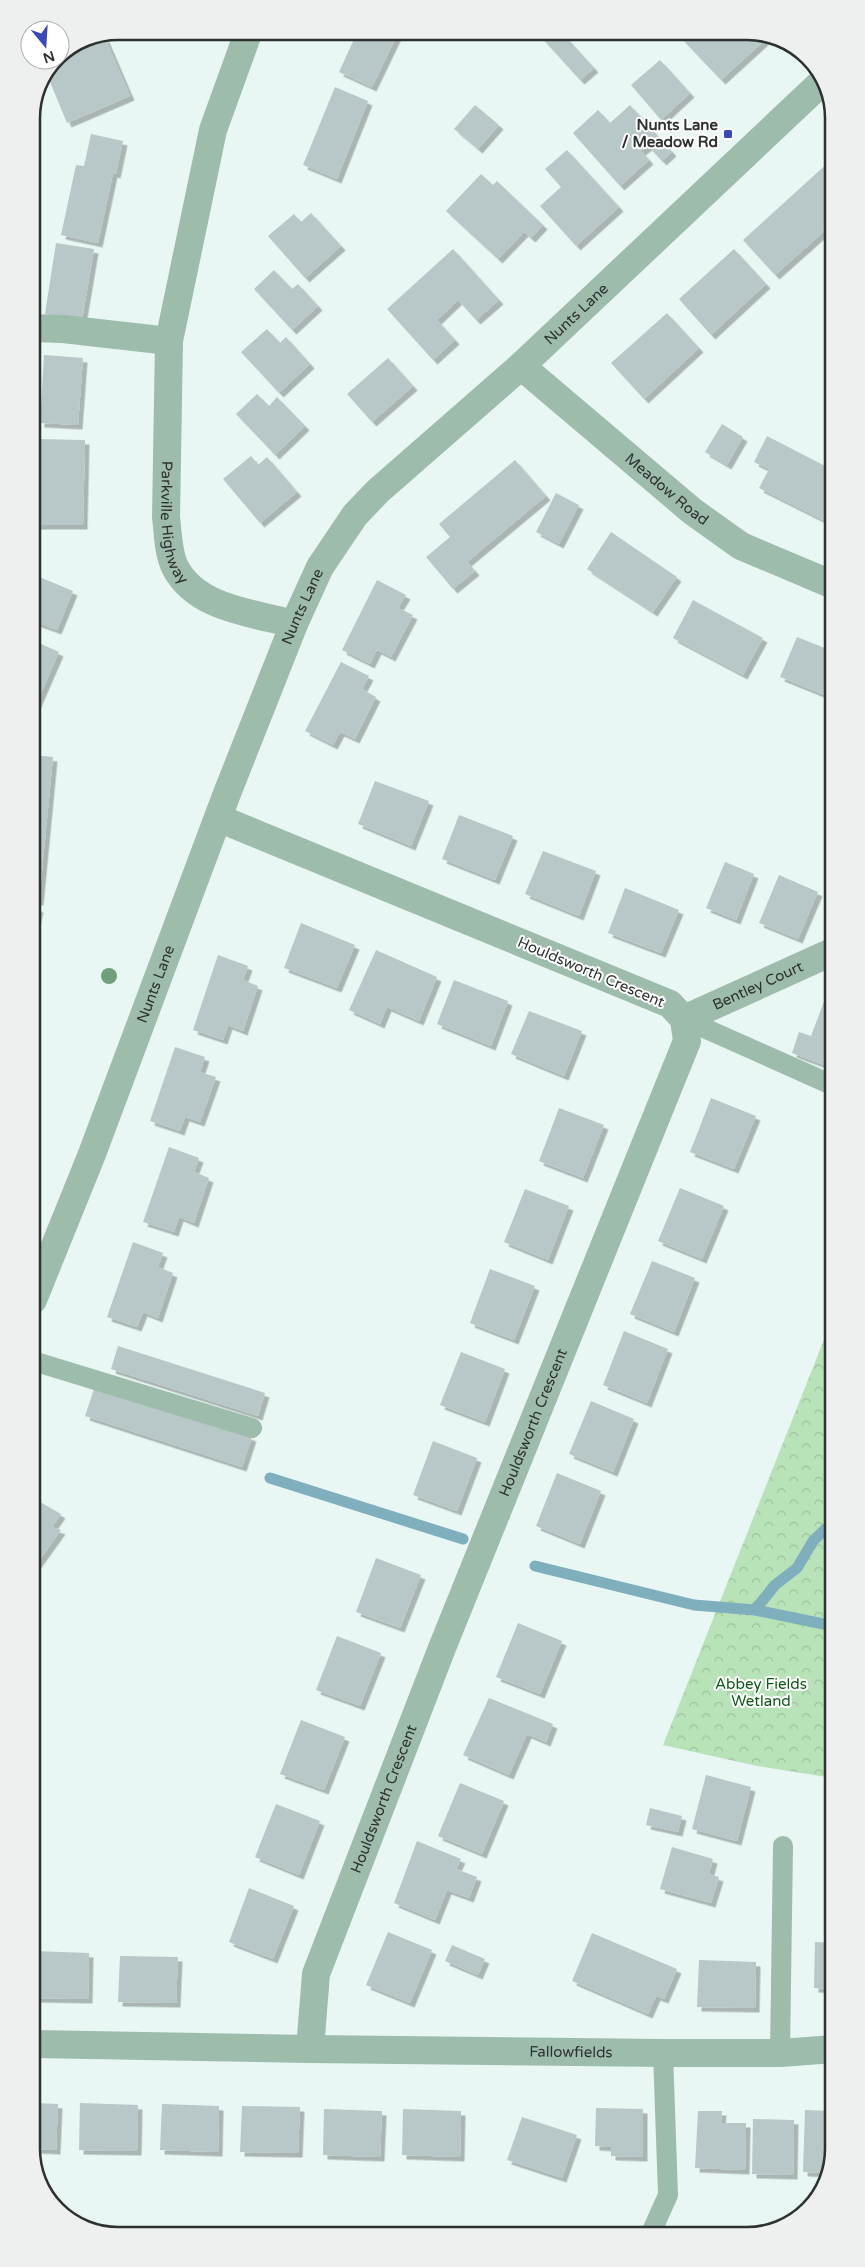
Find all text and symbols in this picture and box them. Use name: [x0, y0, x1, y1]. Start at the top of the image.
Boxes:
north arrow: [20, 20, 70, 70]
text: N: [41, 47, 57, 67]
place label: Nunts Lane / Meadow Rd: [622, 116, 719, 151]
marker: Nunts Lane / Meadow Rd: [722, 128, 734, 140]
street label: Nunts Lane: [540, 279, 612, 348]
street label: Meadow Road: [621, 449, 712, 529]
street label: Parkville Highway: [157, 461, 192, 588]
street label: Nunts Lane: [278, 566, 327, 647]
street label: Houldsworth Crescent: [515, 933, 667, 1011]
street label: Nunts Lane: [133, 943, 178, 1025]
street label: Bentley Court: [710, 957, 806, 1014]
street label: Houldsworth Crescent: [495, 1346, 571, 1499]
park label: Abbey Fields Wetland: [715, 1675, 807, 1710]
street label: Houldsworth Crescent: [347, 1722, 421, 1876]
street label: Fallowfields: [529, 2042, 613, 2061]

